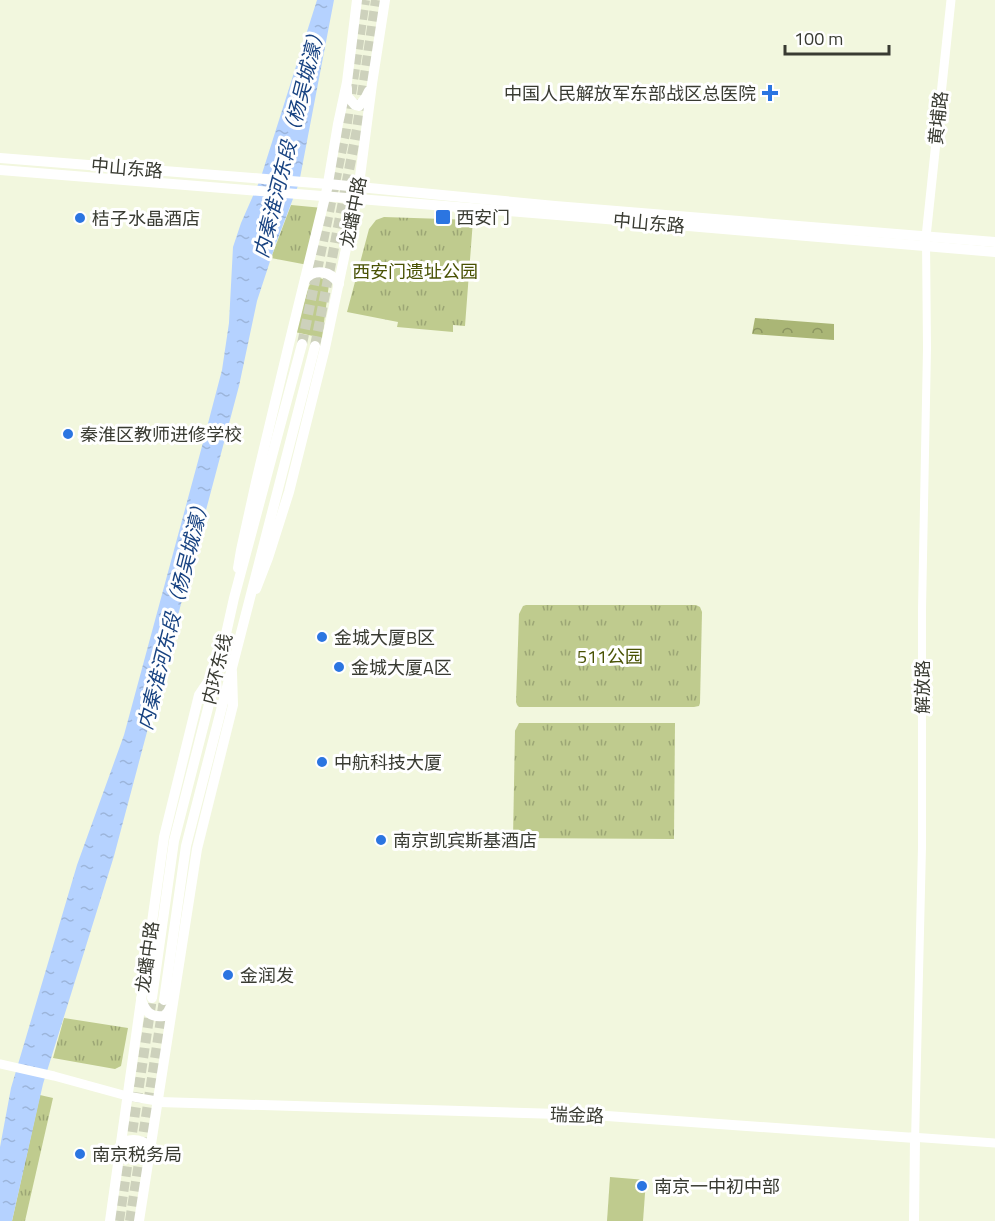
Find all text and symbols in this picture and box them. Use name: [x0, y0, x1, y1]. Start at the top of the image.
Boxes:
scale bar: [785, 18, 888, 56]
water label: 内秦淮河东段（杨吴城濠）: [245, 21, 333, 261]
text: 100 m: [794, 25, 843, 52]
place label: 中国人民解放军东部战区总医院: [504, 80, 756, 107]
marker: 中国人民解放军东部战区总医院: [761, 84, 779, 102]
street label: 黄埔路: [922, 90, 954, 146]
street label: 中山东路: [90, 151, 164, 185]
street label: 龙蟠中路: [333, 174, 373, 250]
place label: 西安门: [456, 204, 510, 231]
place label: 桔子水晶酒店: [92, 205, 200, 232]
street label: 中山东路: [612, 206, 686, 240]
marker: 西安门: [434, 208, 452, 226]
marker: 桔子水晶酒店: [73, 211, 87, 225]
park label: 西安门遗址公园: [352, 258, 478, 285]
place label: 秦淮区教师进修学校: [80, 421, 242, 448]
marker: 秦淮区教师进修学校: [61, 427, 75, 441]
water label: 内秦淮河东段（杨吴城濠）: [129, 493, 217, 733]
place label: 金城大厦B区: [334, 624, 435, 651]
marker: 金城大厦B区: [315, 630, 329, 644]
street label: 内环东线: [195, 631, 239, 707]
park label: 511公园: [577, 643, 643, 670]
place label: 金城大厦A区: [351, 654, 452, 681]
marker: 金城大厦A区: [332, 660, 346, 674]
street label: 解放路: [909, 660, 936, 714]
place label: 中航科技大厦: [334, 749, 442, 776]
marker: 中航科技大厦: [315, 755, 329, 769]
place label: 南京凯宾斯基酒店: [393, 827, 537, 854]
marker: 南京凯宾斯基酒店: [374, 833, 388, 847]
street label: 龙蟠中路: [129, 919, 165, 995]
place label: 金润发: [240, 962, 294, 989]
marker: 金润发: [221, 968, 235, 982]
street label: 瑞金路: [550, 1101, 604, 1129]
place label: 南京税务局: [92, 1141, 182, 1168]
marker: 南京税务局: [73, 1147, 87, 1161]
place label: 南京一中初中部: [654, 1173, 780, 1200]
marker: 南京一中初中部: [635, 1179, 649, 1193]

